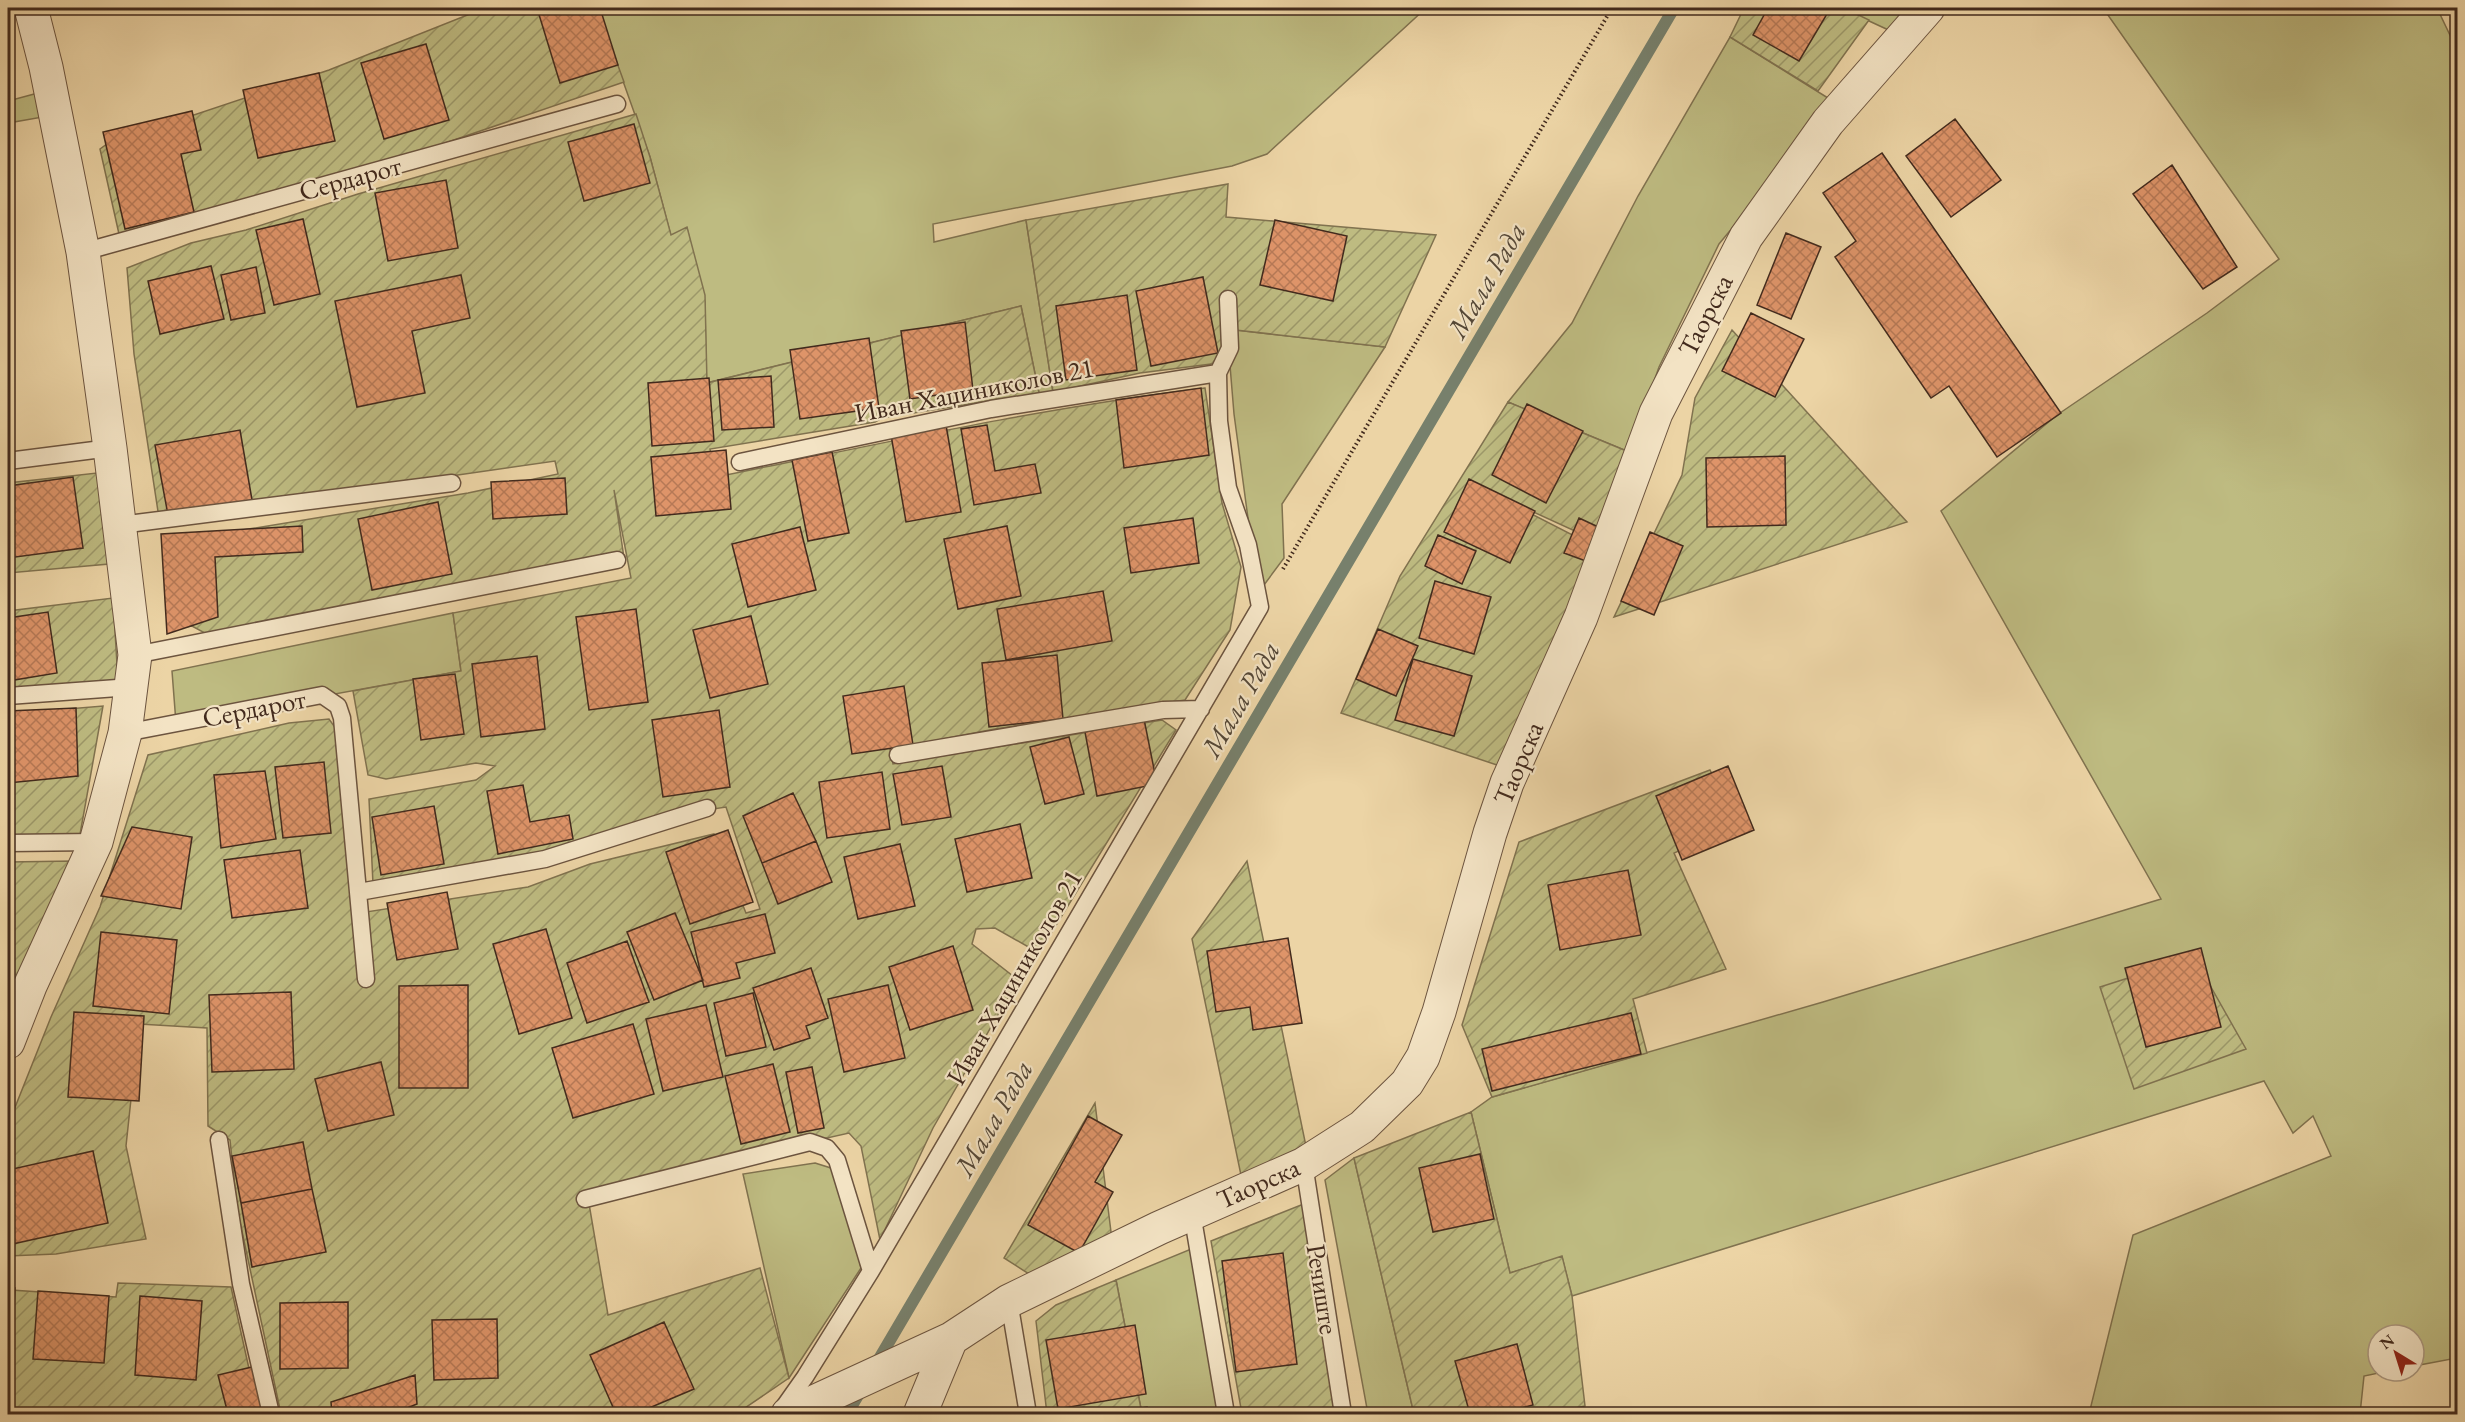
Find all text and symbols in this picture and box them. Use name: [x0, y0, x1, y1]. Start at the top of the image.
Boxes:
street label: Сердарот: [295, 148, 405, 208]
water label: Мала Рада: [1437, 216, 1534, 346]
street label: Таорска: [1670, 268, 1741, 362]
street label: Иван Хаџиниколов 21: [851, 350, 1097, 430]
water label: Мала Рада: [1191, 635, 1288, 765]
street label: Сердарот: [199, 681, 309, 735]
street label: Таорска: [1485, 716, 1551, 810]
street label: Иван Хаџиниколов 21: [938, 863, 1090, 1091]
water label: Мала Рада: [944, 1054, 1041, 1184]
street label: Таорска: [1211, 1149, 1305, 1217]
street label: Речиште: [1299, 1241, 1347, 1337]
north arrow: [2366, 1323, 2426, 1383]
text: N: [2376, 1329, 2399, 1354]

